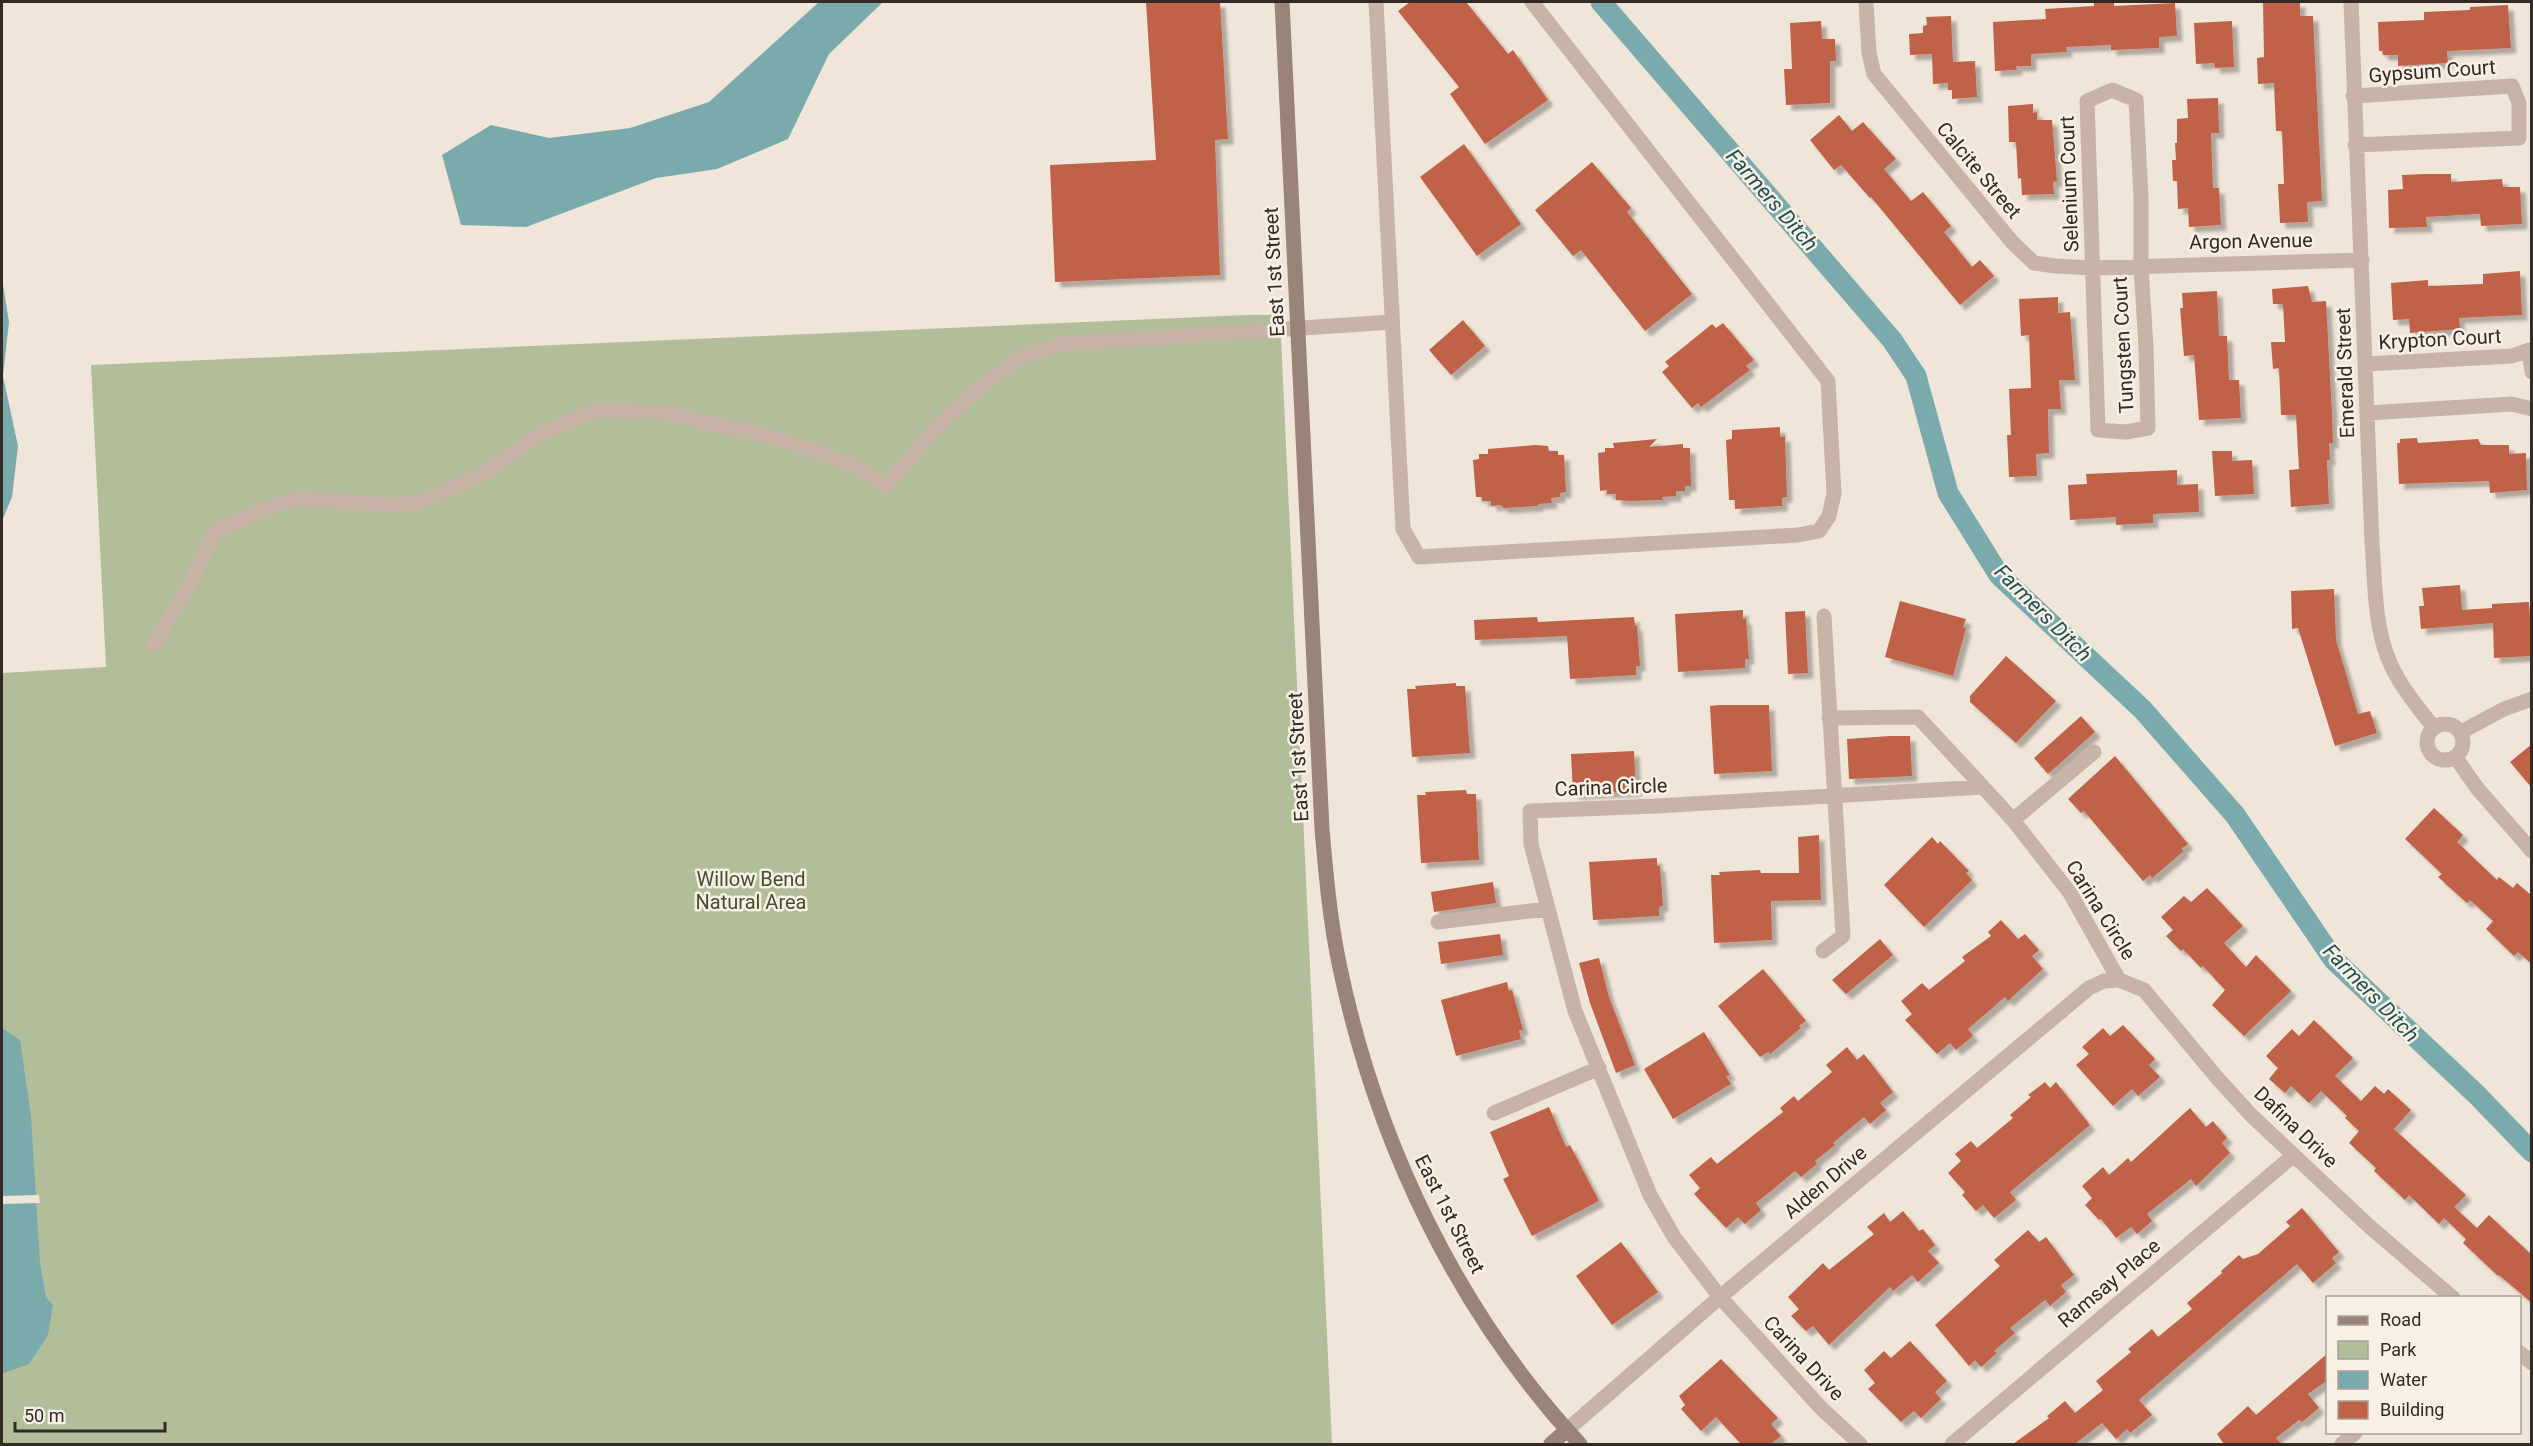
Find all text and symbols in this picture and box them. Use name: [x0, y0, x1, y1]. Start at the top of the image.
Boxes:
street label: Gypsum Court: [2368, 55, 2496, 87]
street label: Selenium Court: [2055, 115, 2083, 253]
street label: Calcite Street: [1932, 117, 2026, 223]
water label: Farmers Ditch: [1721, 144, 1823, 256]
street label: East 1st Street: [1259, 207, 1289, 337]
street label: Argon Avenue: [2189, 228, 2313, 254]
street label: Tungsten Court: [2107, 276, 2139, 414]
street label: Emerald Street: [2331, 307, 2359, 439]
street label: Krypton Court: [2378, 324, 2502, 354]
water label: Farmers Ditch: [1990, 560, 2096, 666]
street label: East 1st Street: [1283, 692, 1313, 822]
street label: Carina Circle: [1554, 773, 1668, 801]
street label: Carina Circle: [2061, 856, 2141, 964]
park label: Willow Bend Natural Area: [696, 867, 806, 914]
water label: Farmers Ditch: [2318, 939, 2424, 1047]
street label: Dafina Drive: [2249, 1081, 2343, 1173]
street label: Alden Drive: [1779, 1140, 1871, 1224]
street label: East 1st Street: [1410, 1151, 1490, 1277]
street label: Ramsay Place: [2053, 1233, 2165, 1333]
legend: [2326, 1296, 2521, 1434]
text: Road: [2380, 1309, 2421, 1330]
street label: Carina Drive: [1759, 1311, 1849, 1405]
text: Park: [2380, 1339, 2417, 1360]
text: Water: [2380, 1369, 2427, 1390]
scale bar: [15, 1395, 165, 1433]
text: Building: [2380, 1399, 2444, 1420]
text: 50 m: [24, 1405, 64, 1426]

